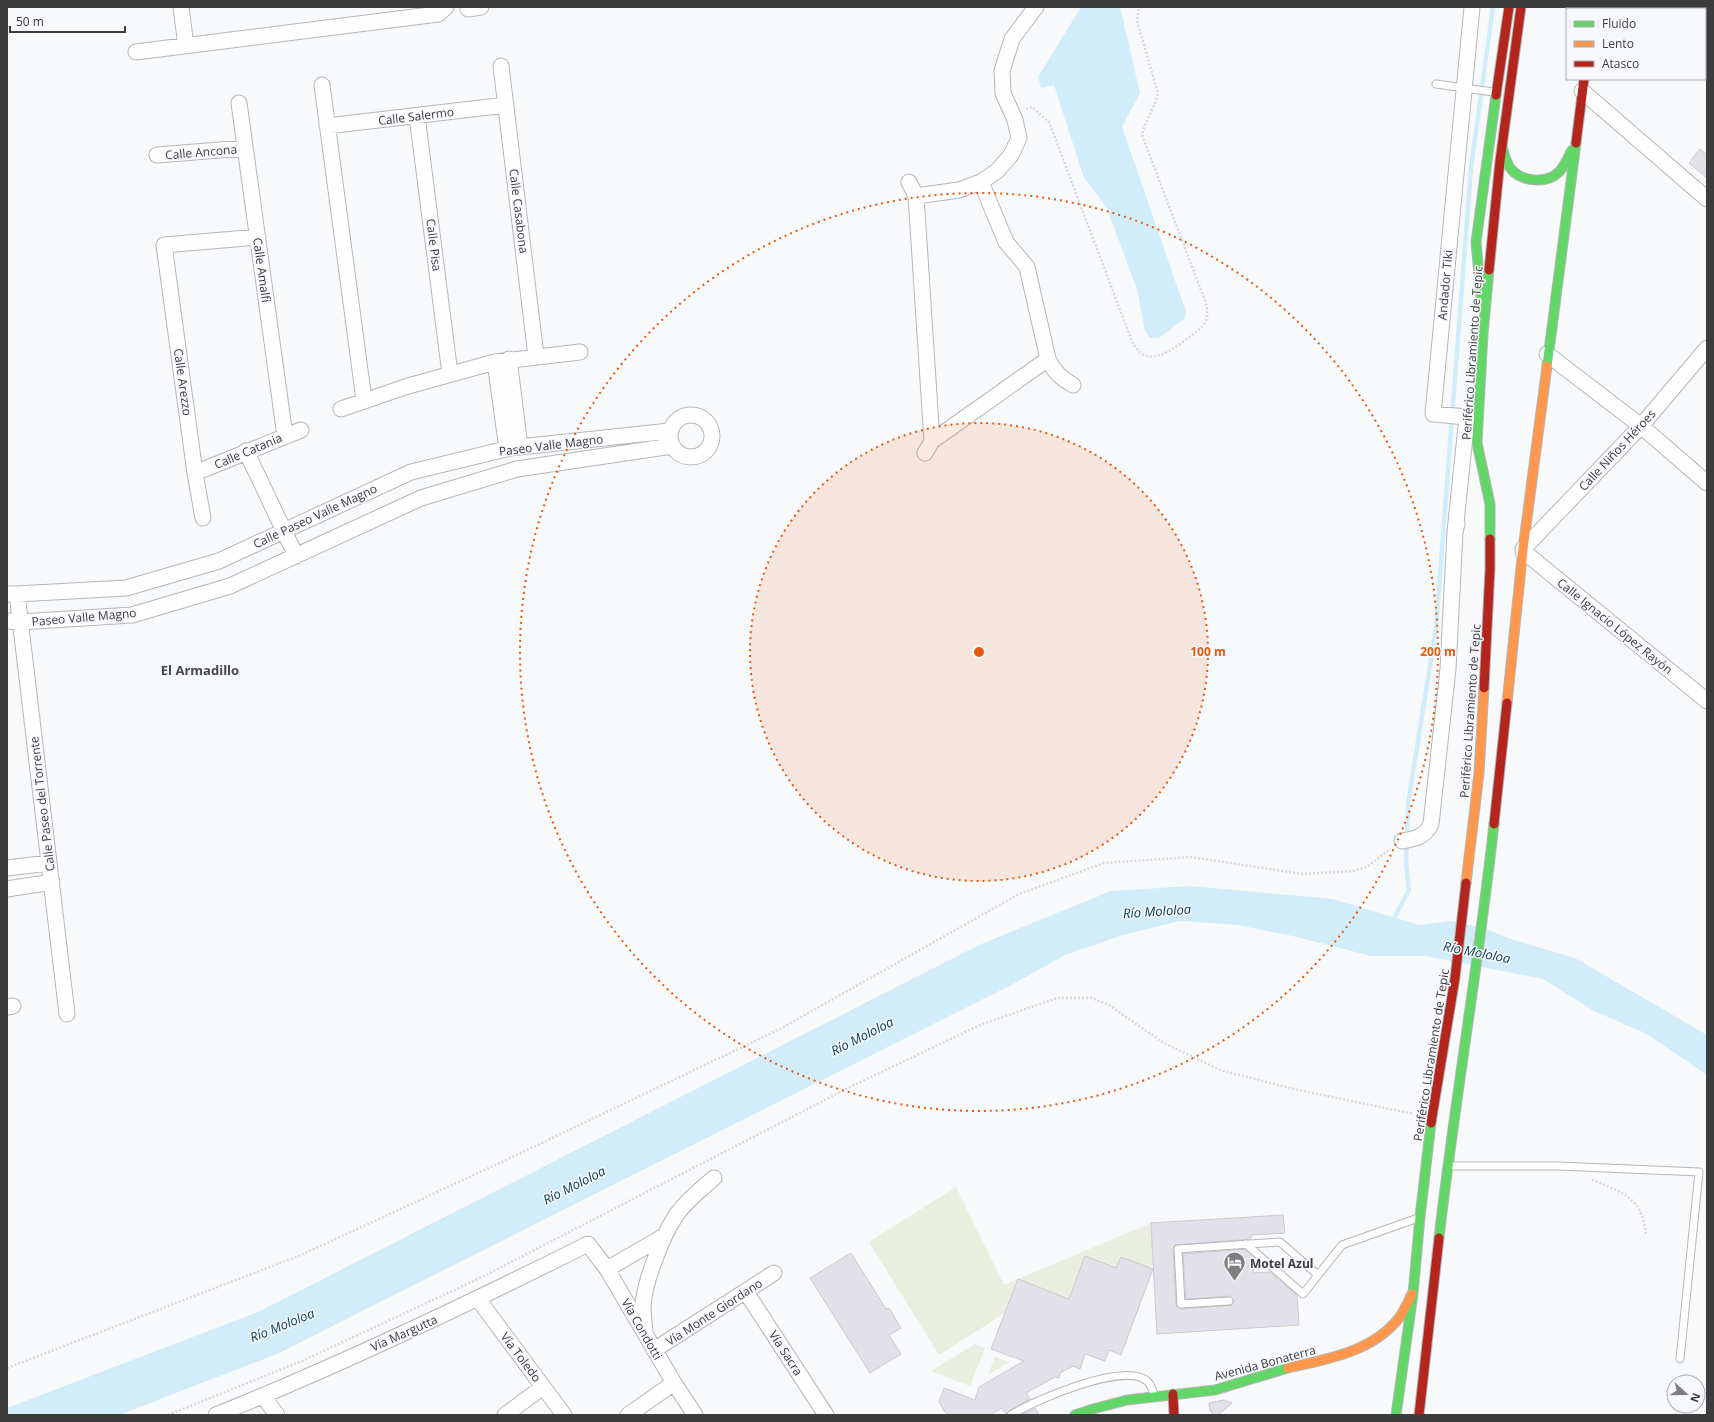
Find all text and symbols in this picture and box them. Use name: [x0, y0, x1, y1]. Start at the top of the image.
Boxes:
scale bar: [10, 8, 125, 34]
legend: [1566, 8, 1706, 80]
text: 50 m: [16, 13, 44, 30]
text: Fluido: [1602, 15, 1636, 32]
text: Lento: [1602, 35, 1634, 52]
text: Atasco: [1602, 55, 1639, 72]
street label: Calle Salermo: [377, 103, 455, 129]
street label: Calle Ancona: [164, 140, 238, 164]
street label: Calle Casabona: [505, 168, 533, 254]
street label: Calle Pisa: [422, 218, 446, 272]
street label: Calle Amalfi: [249, 236, 275, 304]
street label: Andador Tiki: [1433, 249, 1457, 321]
street label: Periférico Libramiento de Tepic: [1457, 265, 1487, 441]
street label: Calle Arezzo: [170, 347, 196, 417]
street label: Calle Niños Héroes: [1575, 405, 1659, 494]
street label: Calle Catania: [211, 429, 285, 473]
street label: Paseo Valle Magno: [498, 430, 604, 460]
street label: Calle Paseo Valle Magno: [250, 480, 380, 552]
street label: Calle Ignacio López Rayón: [1554, 574, 1676, 678]
street label: Paseo Valle Magno: [31, 604, 137, 630]
street label: Periférico Libramiento de Tepic: [1455, 623, 1485, 799]
text: 100 m: [1190, 643, 1226, 660]
text: 200 m: [1420, 643, 1456, 660]
centre of rings: [972, 645, 986, 659]
district label: El Armadillo: [161, 661, 239, 679]
street label: Calle Paseo del Torrente: [25, 735, 59, 872]
water label: Río Mololoa: [1122, 900, 1192, 922]
water label: Río Mololoa: [1442, 937, 1513, 967]
street label: Periférico Libramiento de Tepic: [1409, 967, 1453, 1142]
water label: Río Mololoa: [828, 1012, 897, 1059]
water label: Río Mololoa: [540, 1161, 609, 1208]
hotel icon: Motel Azul: [1221, 1250, 1247, 1283]
place label: Motel Azul: [1250, 1255, 1314, 1272]
street label: Vía Monte Giordano: [662, 1274, 766, 1350]
street label: Vía Condotti: [618, 1295, 666, 1363]
water label: Río Mololoa: [247, 1304, 318, 1346]
street label: Vía Margutta: [368, 1311, 440, 1355]
street label: Vía Sacra: [765, 1327, 807, 1379]
street label: Vía Toledo: [497, 1329, 545, 1385]
street label: Avenida Bonaterra: [1212, 1341, 1318, 1385]
north arrow: [1666, 1374, 1706, 1414]
text: N: [1687, 1391, 1704, 1405]

